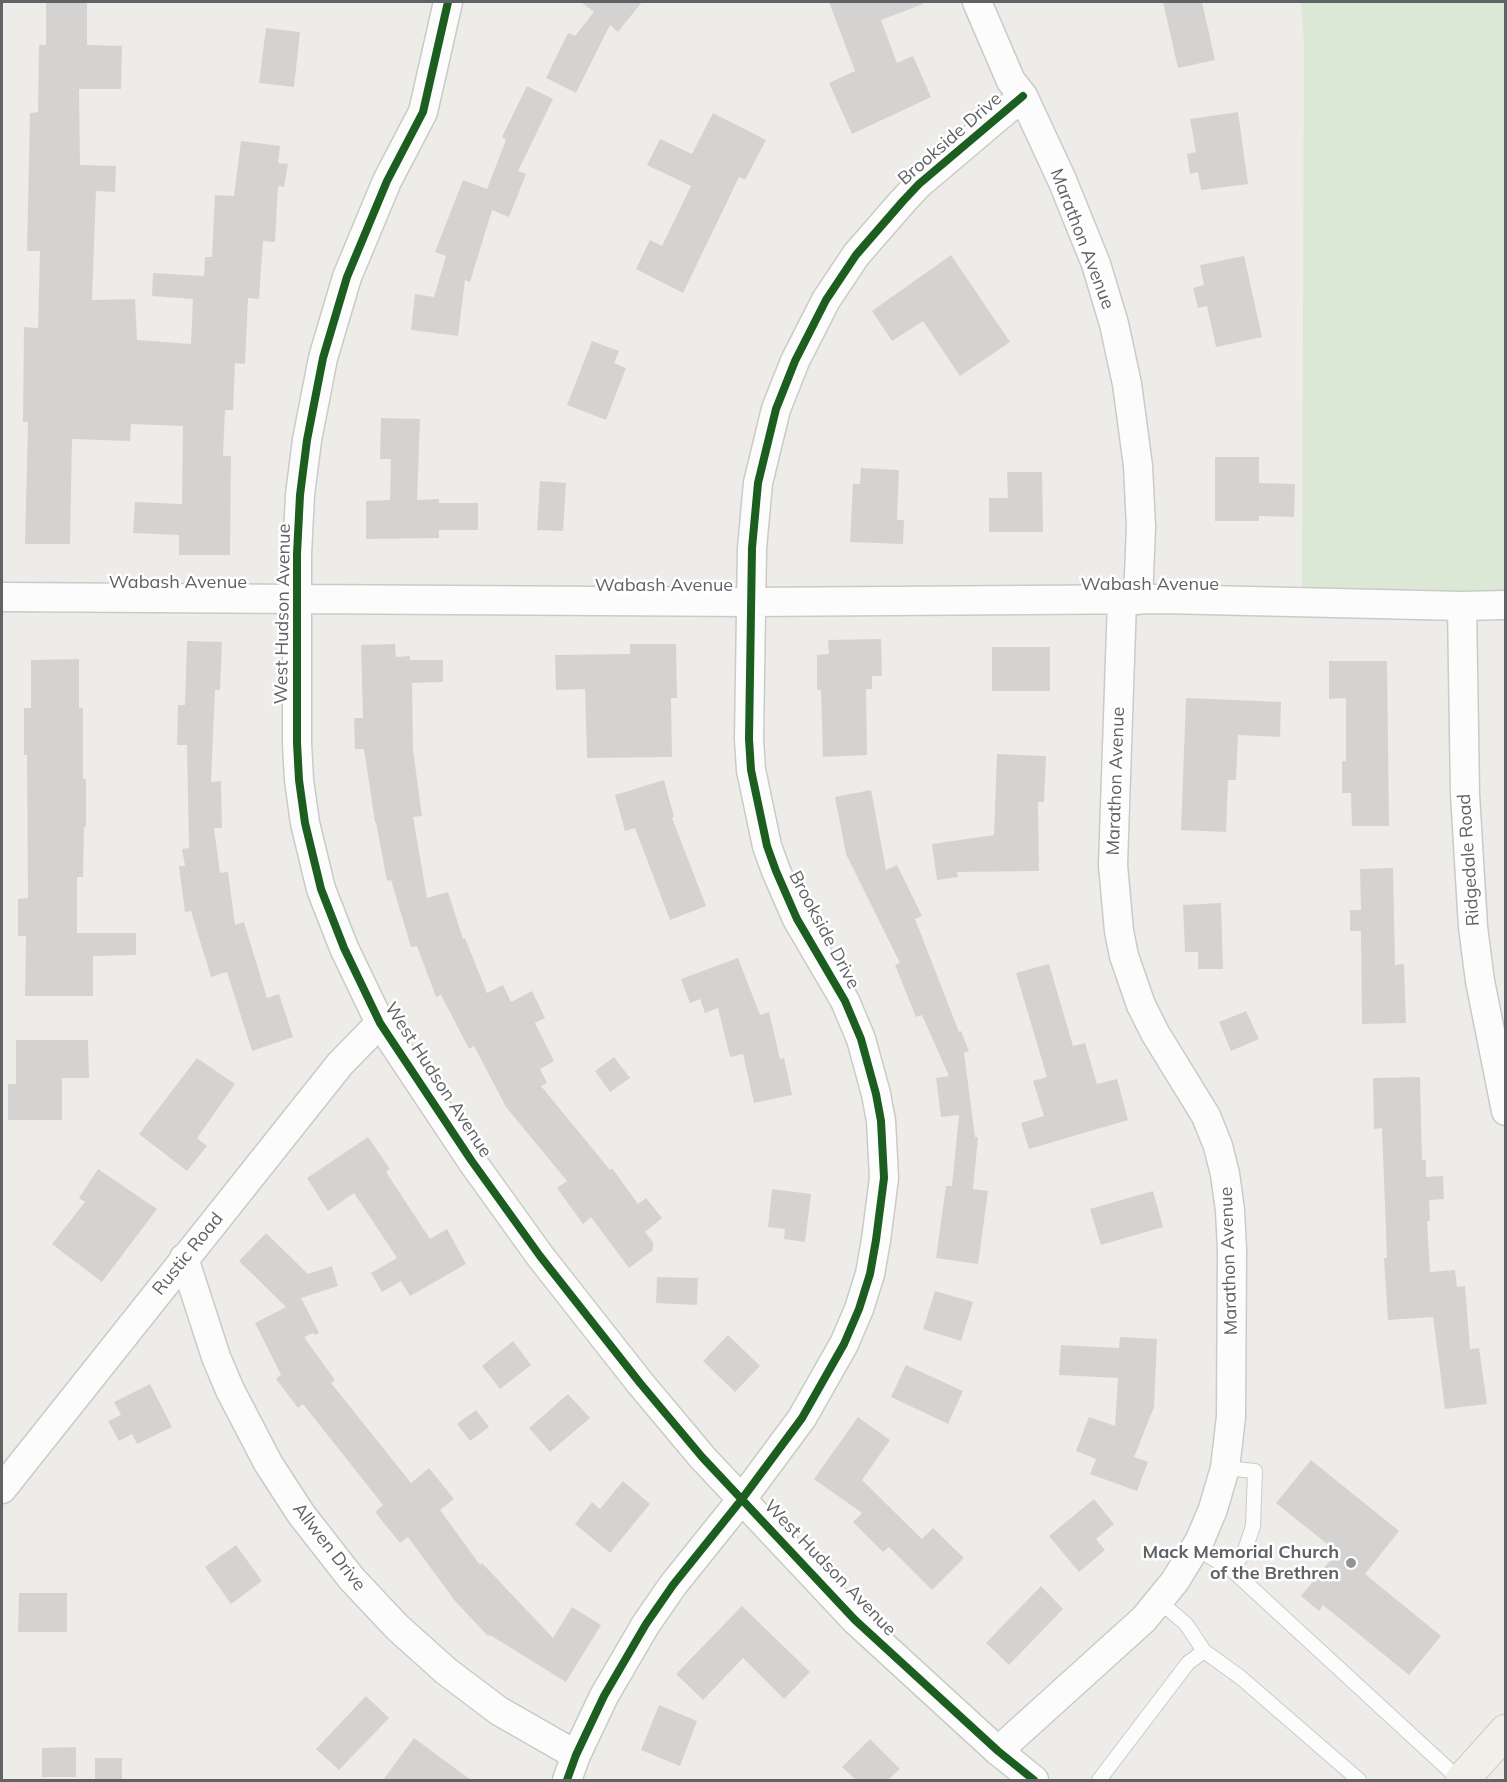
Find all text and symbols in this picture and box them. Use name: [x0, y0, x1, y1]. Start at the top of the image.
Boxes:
street label: Brookside Drive: [894, 88, 1006, 190]
street label: Marathon Avenue: [1045, 166, 1119, 312]
street label: West Hudson Avenue: [271, 523, 295, 705]
street label: Wabash Avenue: [109, 572, 247, 594]
street label: Wabash Avenue: [1081, 574, 1219, 596]
street label: Wabash Avenue: [595, 575, 733, 597]
street label: Marathon Avenue: [1103, 706, 1129, 856]
street label: Ridgedale Road: [1454, 793, 1484, 927]
street label: Brookside Drive: [784, 867, 864, 993]
street label: West Hudson Avenue: [380, 998, 496, 1162]
street label: Marathon Avenue: [1216, 1186, 1242, 1336]
street label: Rustic Road: [148, 1208, 228, 1300]
street label: West Hudson Avenue: [759, 1496, 901, 1640]
street label: Allwen Drive: [288, 1499, 370, 1595]
place label: Mack Memorial Church of the Brethren: [1143, 1542, 1339, 1584]
marker: Mack Memorial Church of the Brethren: [1344, 1556, 1358, 1570]

